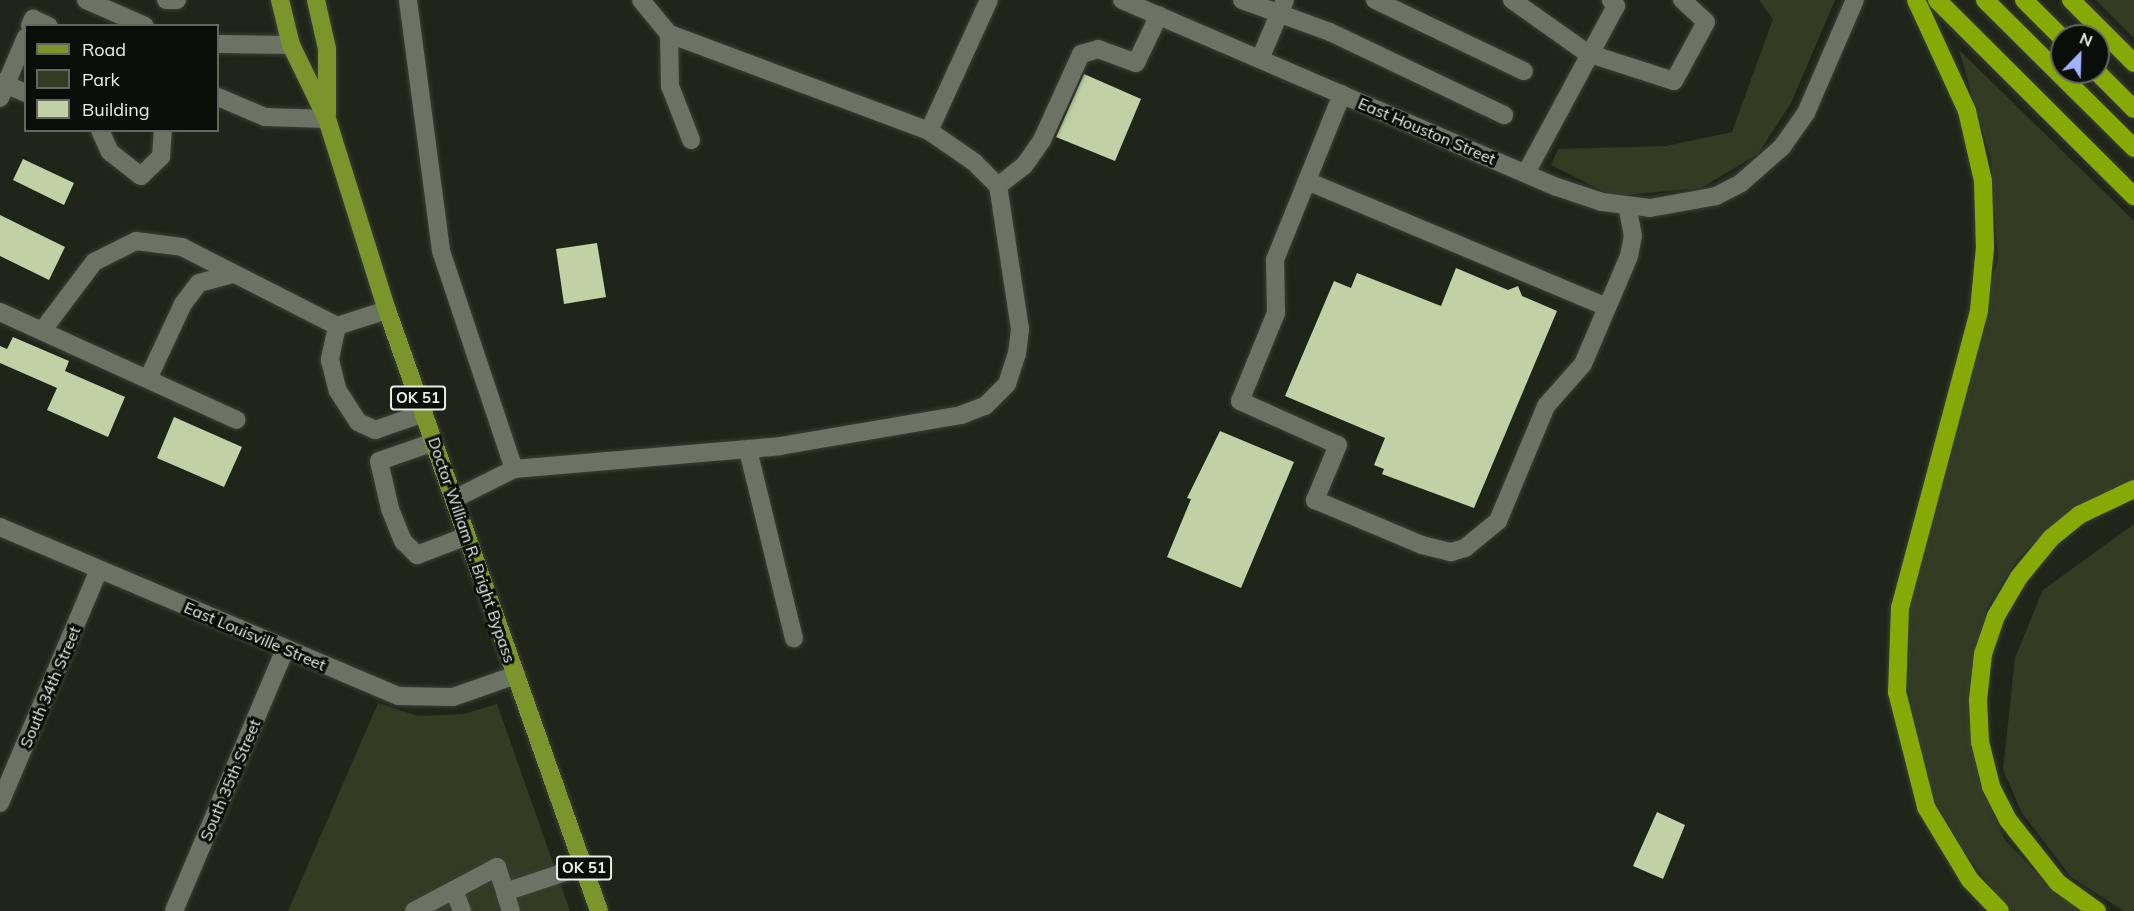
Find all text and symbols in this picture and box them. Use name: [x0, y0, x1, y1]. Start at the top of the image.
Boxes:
legend: [24, 24, 219, 132]
north arrow: [2050, 24, 2110, 84]
text: N: [2077, 28, 2096, 51]
text: Road: [82, 38, 126, 61]
text: Park: [82, 68, 120, 91]
street label: East Houston Street: [1355, 93, 1499, 169]
text: Building: [82, 98, 150, 121]
road number: OK 51: [390, 386, 446, 410]
street label: Doctor William R. Bright Bypass: [424, 435, 520, 665]
street label: East Louisville Street: [181, 597, 329, 675]
street label: South 34th Street: [16, 623, 84, 751]
street label: South 35th Street: [196, 716, 264, 844]
road number: OK 51: [556, 856, 612, 880]

